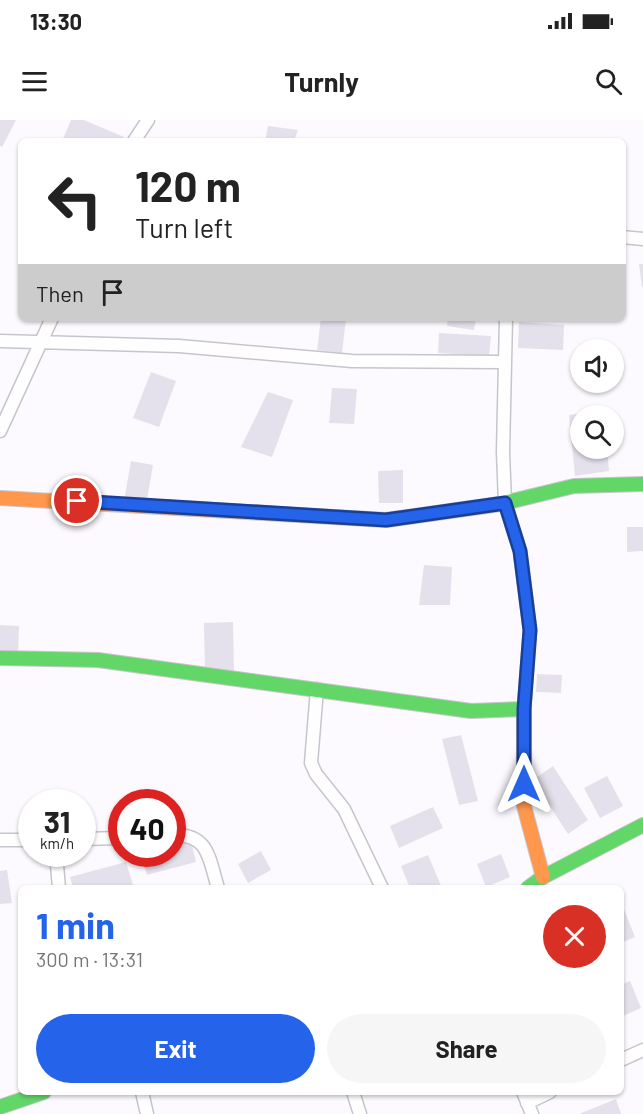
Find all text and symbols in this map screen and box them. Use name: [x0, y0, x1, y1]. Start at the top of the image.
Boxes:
text: 13:30: [30, 8, 82, 34]
icon: menu: [18, 65, 51, 98]
text: Turnly: [284, 65, 359, 97]
icon: search: [592, 65, 625, 98]
text: 120 m: [135, 160, 241, 210]
icon: left: [36, 162, 114, 240]
text: Turn left: [135, 211, 233, 243]
icon: arrive: [96, 276, 129, 309]
text: Then: [36, 280, 84, 306]
map controls: [570, 339, 624, 459]
button: sound: [570, 339, 624, 393]
button: search: [570, 405, 624, 459]
pin: [51, 475, 102, 526]
icon: arrive: [60, 484, 93, 517]
position arrow: [492, 752, 556, 816]
speed limit sign: 40: [108, 789, 186, 867]
text: 31: [44, 803, 70, 839]
text: km/h: [40, 834, 74, 852]
text: 1 min: [36, 903, 115, 946]
button: close: [543, 905, 606, 968]
text: 300 m · 13:31: [36, 947, 143, 971]
button: Exit: [36, 1014, 315, 1083]
button: Share: [327, 1014, 606, 1083]

